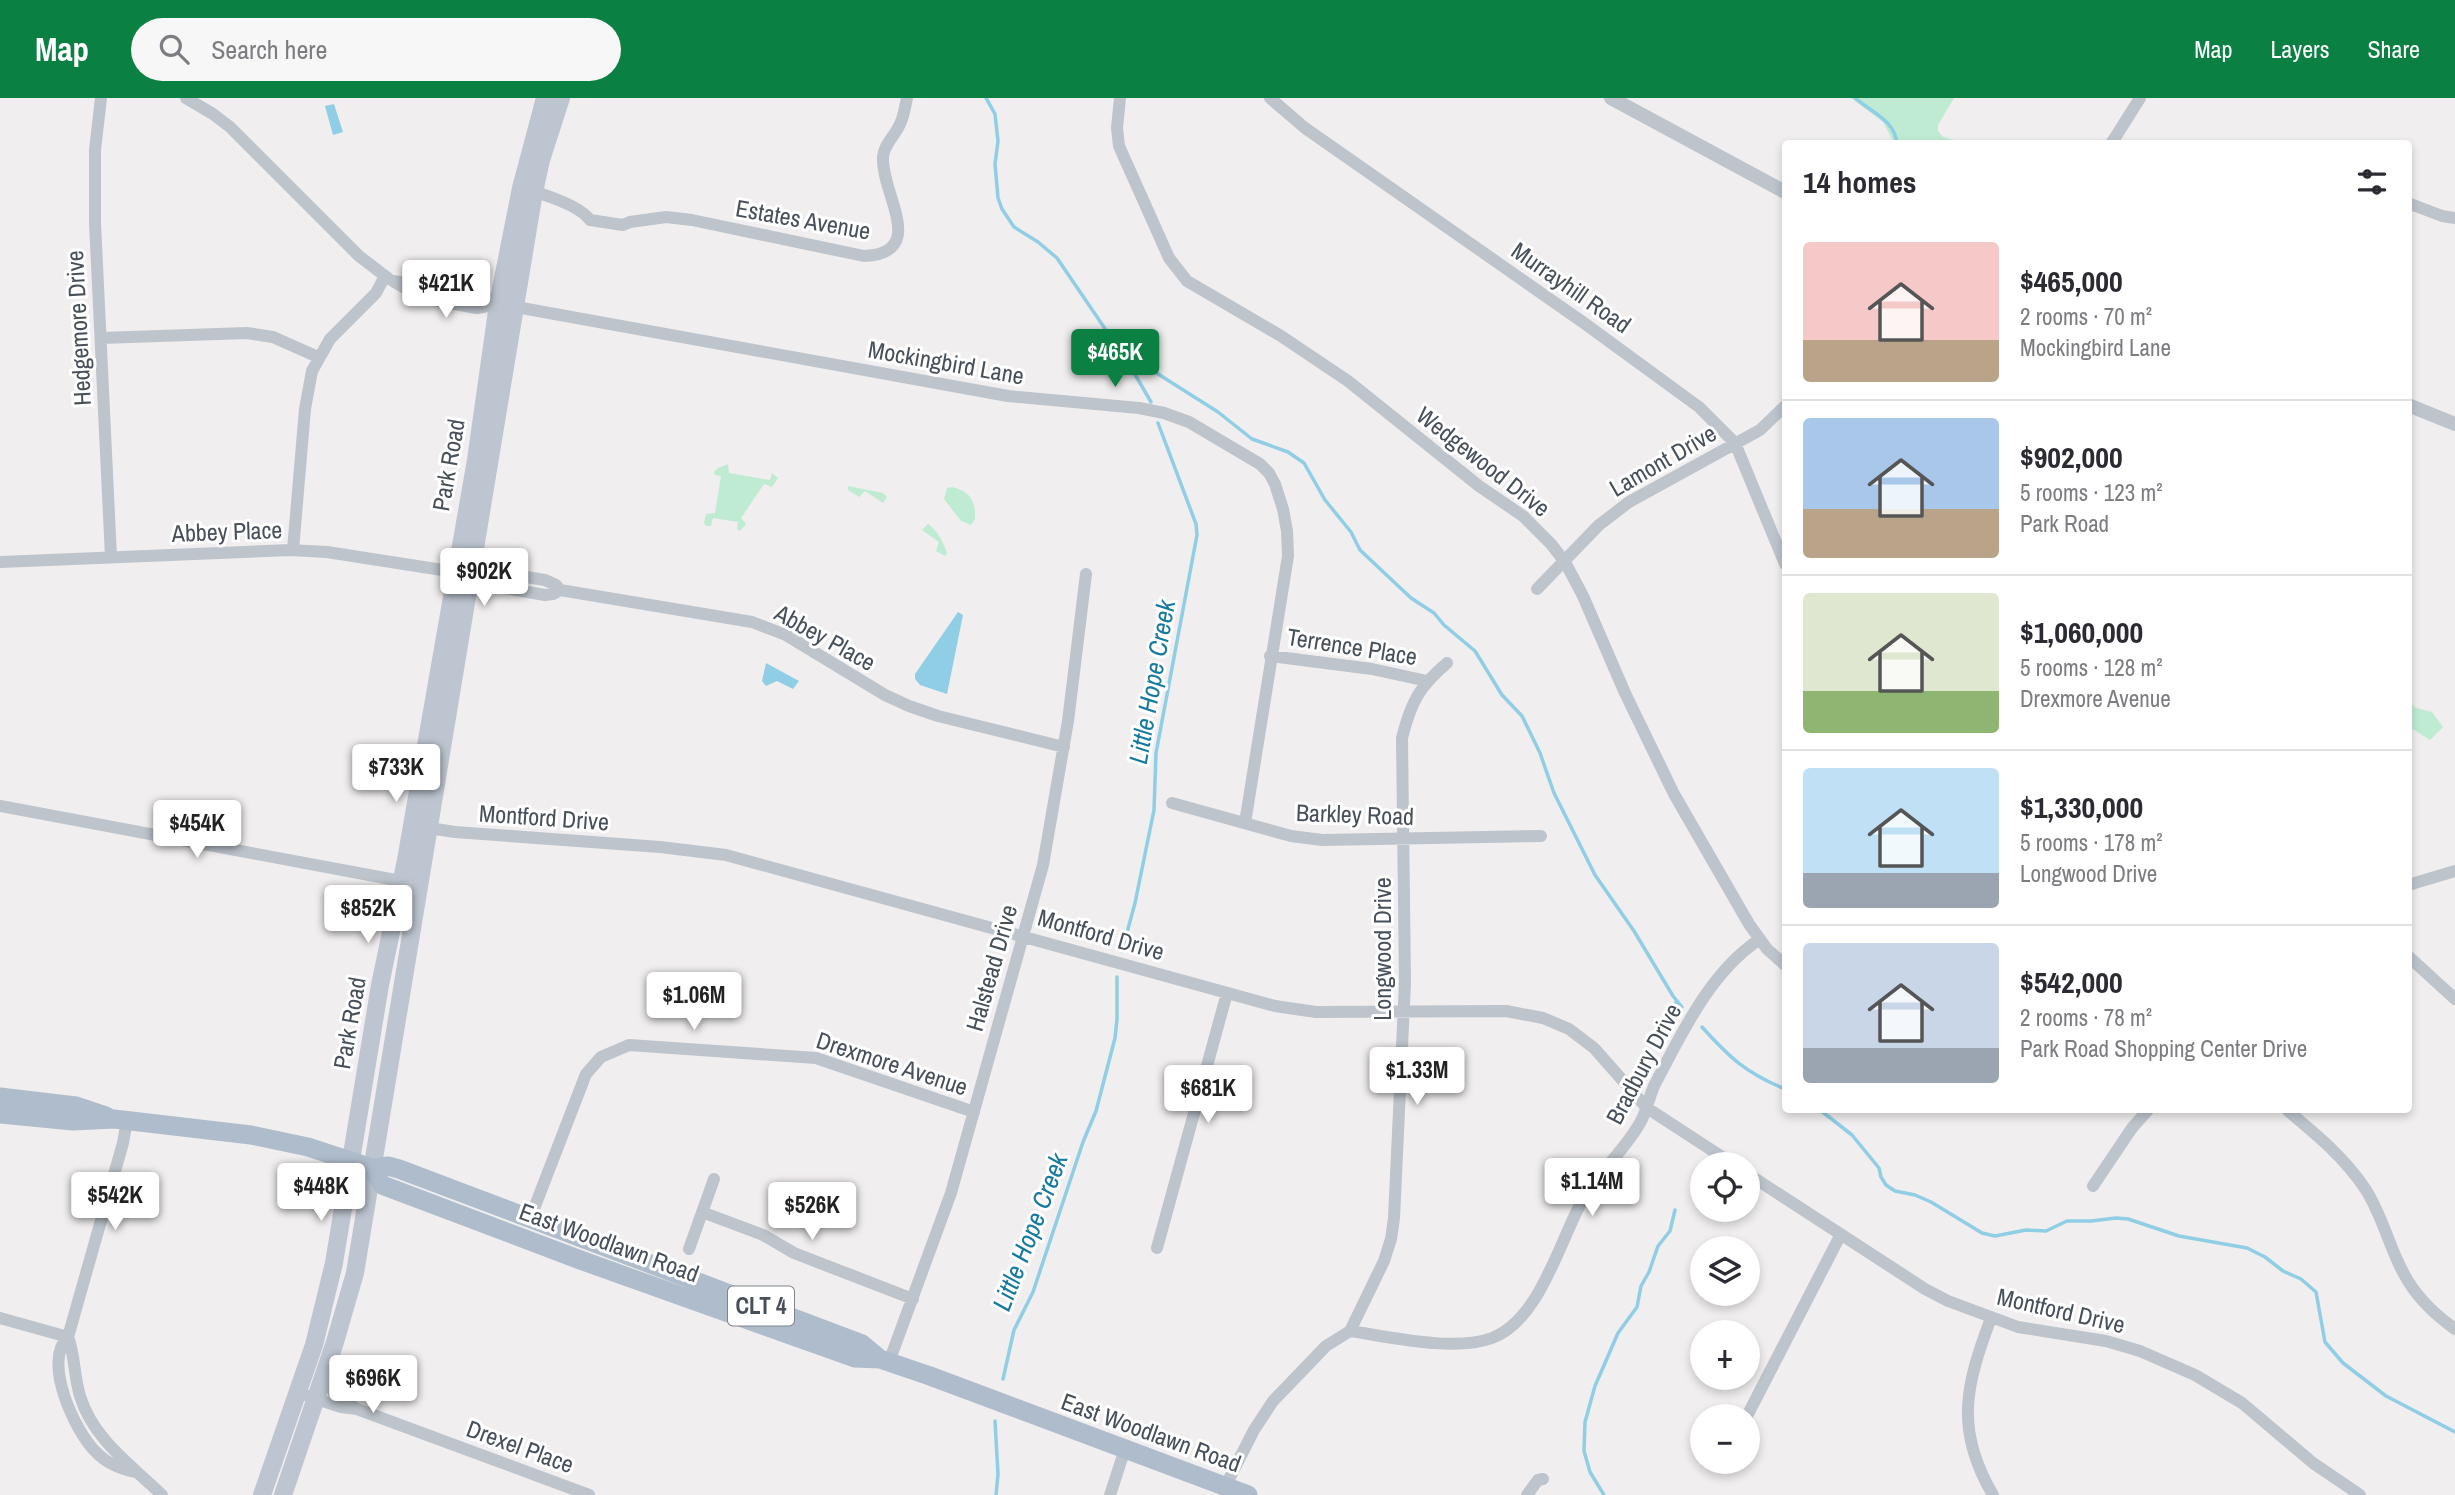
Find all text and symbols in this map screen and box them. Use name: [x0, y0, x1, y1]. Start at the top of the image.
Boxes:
search box: [131, 18, 621, 81]
text: Map: [35, 27, 89, 71]
icon: search: [155, 30, 193, 68]
text: Search here: [211, 32, 327, 67]
text: Map: [2194, 33, 2232, 65]
text: Layers: [2270, 33, 2329, 65]
text: Share: [2367, 33, 2420, 65]
text: 14 homes: [1803, 162, 1917, 202]
icon: filters: [2353, 163, 2391, 201]
street label: Estates Avenue: [733, 191, 873, 247]
street label: Murrayhill Road: [1506, 234, 1638, 340]
street label: Hedgemore Drive: [58, 250, 98, 406]
pin: $421K: [397, 260, 495, 320]
text: $465,000: [2020, 261, 2123, 301]
text: $421K: [418, 267, 474, 298]
icon: home: [1859, 270, 1943, 354]
text: 2 rooms · 70 m²: [2020, 301, 2152, 332]
pin: $465K: [1066, 330, 1164, 389]
text: Mockingbird Lane: [2020, 332, 2171, 363]
street label: Mockingbird Lane: [866, 333, 1027, 391]
text: $465K: [1087, 336, 1143, 367]
street label: Wedgewood Drive: [1410, 399, 1557, 524]
street label: Park Road: [424, 416, 472, 513]
street label: Lamont Drive: [1603, 417, 1722, 504]
text: $902,000: [2020, 437, 2123, 477]
icon: home: [1859, 446, 1943, 530]
text: 5 rooms · 123 m²: [2020, 477, 2163, 508]
text: Park Road: [2020, 508, 2109, 539]
street label: Abbey Place: [170, 513, 283, 549]
pin: $902K: [435, 548, 533, 608]
text: $902K: [456, 555, 512, 586]
street label: Abbey Place: [769, 596, 882, 678]
water label: Little Hope Creek: [1120, 596, 1183, 767]
text: $1,060,000: [2020, 612, 2143, 652]
street label: Terrence Place: [1285, 620, 1419, 672]
icon: home: [1859, 621, 1943, 705]
text: 5 rooms · 128 m²: [2020, 652, 2163, 683]
text: Drexmore Avenue: [2020, 683, 2171, 714]
pin: $733K: [347, 744, 445, 804]
text: $733K: [368, 751, 424, 782]
text: $1,330,000: [2020, 787, 2143, 827]
street label: Barkley Road: [1295, 796, 1415, 832]
icon: home: [1859, 796, 1943, 880]
street label: Montford Drive: [478, 797, 610, 838]
pin: $454K: [148, 800, 246, 860]
text: $454K: [169, 807, 225, 838]
text: 5 rooms · 178 m²: [2020, 827, 2163, 858]
text: Longwood Drive: [2020, 858, 2157, 889]
street label: Longwood Drive: [1366, 877, 1398, 1021]
pin: $852K: [319, 886, 417, 945]
text: $852K: [340, 892, 396, 923]
street label: Halstead Drive: [958, 901, 1024, 1035]
street label: Montford Drive: [1034, 901, 1168, 967]
text: $542,000: [2020, 962, 2123, 1002]
icon: home: [1859, 971, 1943, 1055]
pin: $1.06M: [637, 972, 751, 1032]
street label: Park Road: [325, 974, 373, 1071]
text: $1.06M: [663, 979, 725, 1010]
street label: Bradbury Drive: [1598, 998, 1688, 1129]
text: 2 rooms · 78 m²: [2020, 1002, 2152, 1033]
street label: Drexmore Avenue: [813, 1024, 972, 1103]
text: Park Road Shopping Center Drive: [2020, 1033, 2307, 1064]
pin: $1.33M: [1360, 1048, 1474, 1107]
text: $1.33M: [1386, 1054, 1448, 1085]
pin: $681K: [1159, 1066, 1257, 1125]
text: $681K: [1180, 1072, 1236, 1103]
water label: Little Hope Creek: [983, 1147, 1076, 1316]
map controls: [1690, 1152, 1760, 1474]
button: locate: [1690, 1152, 1760, 1222]
pin: $1.14M: [1535, 1158, 1649, 1218]
pin: $448K: [272, 1164, 370, 1223]
text: $1.14M: [1561, 1165, 1623, 1196]
text: $448K: [293, 1170, 349, 1201]
pin: $542K: [66, 1172, 164, 1232]
text: $542K: [87, 1179, 143, 1210]
pin: $526K: [763, 1182, 861, 1242]
text: $526K: [784, 1189, 840, 1220]
street label: East Woodlawn Road: [515, 1195, 704, 1289]
button: layers: [1690, 1236, 1760, 1306]
street label: Montford Drive: [1994, 1280, 2128, 1340]
road number: CLT 4: [728, 1287, 794, 1326]
button: +: [1690, 1320, 1760, 1390]
pin: $696K: [324, 1356, 422, 1415]
text: $696K: [345, 1362, 401, 1393]
street label: East Woodlawn Road: [1057, 1385, 1246, 1479]
button: −: [1690, 1404, 1760, 1474]
street label: Drexel Place: [462, 1412, 578, 1480]

